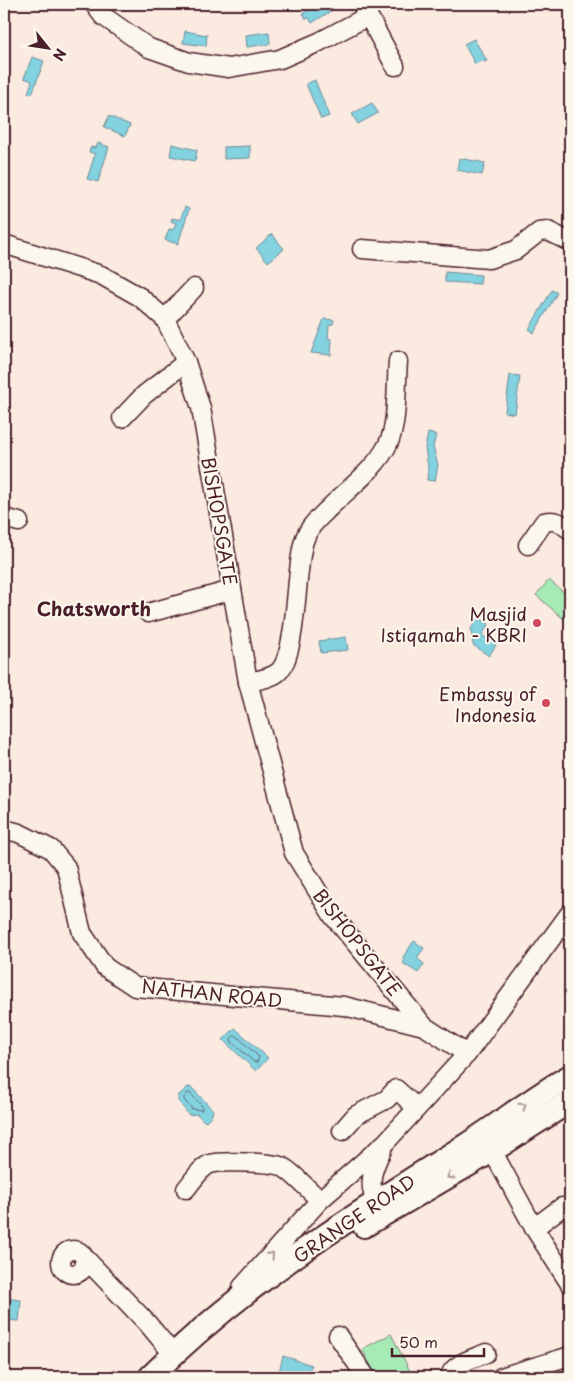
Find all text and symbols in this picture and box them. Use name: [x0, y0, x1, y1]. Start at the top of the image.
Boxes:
north arrow: [22, 22, 72, 72]
text: N: [48, 45, 72, 65]
street label: BISHOPSGATE: [195, 455, 245, 587]
district label: Chatsworth: [37, 594, 151, 622]
place label: Masjid Istiqamah - KBRI: [381, 600, 527, 648]
marker: Masjid Istiqamah - KBRI: [531, 617, 543, 629]
place label: Embassy of Indonesia: [439, 680, 538, 728]
marker: Embassy of Indonesia: [540, 697, 552, 709]
street label: BISHOPSGATE: [307, 882, 409, 1002]
street label: NATHAN ROAD: [140, 972, 284, 1014]
one-way arrow: [518, 1103, 527, 1112]
street label: GRANGE ROAD: [288, 1167, 420, 1269]
one-way arrow: [447, 1170, 456, 1180]
one-way arrow: [265, 1251, 274, 1260]
scale bar: [392, 1326, 484, 1358]
text: 50 m: [399, 1330, 438, 1353]

